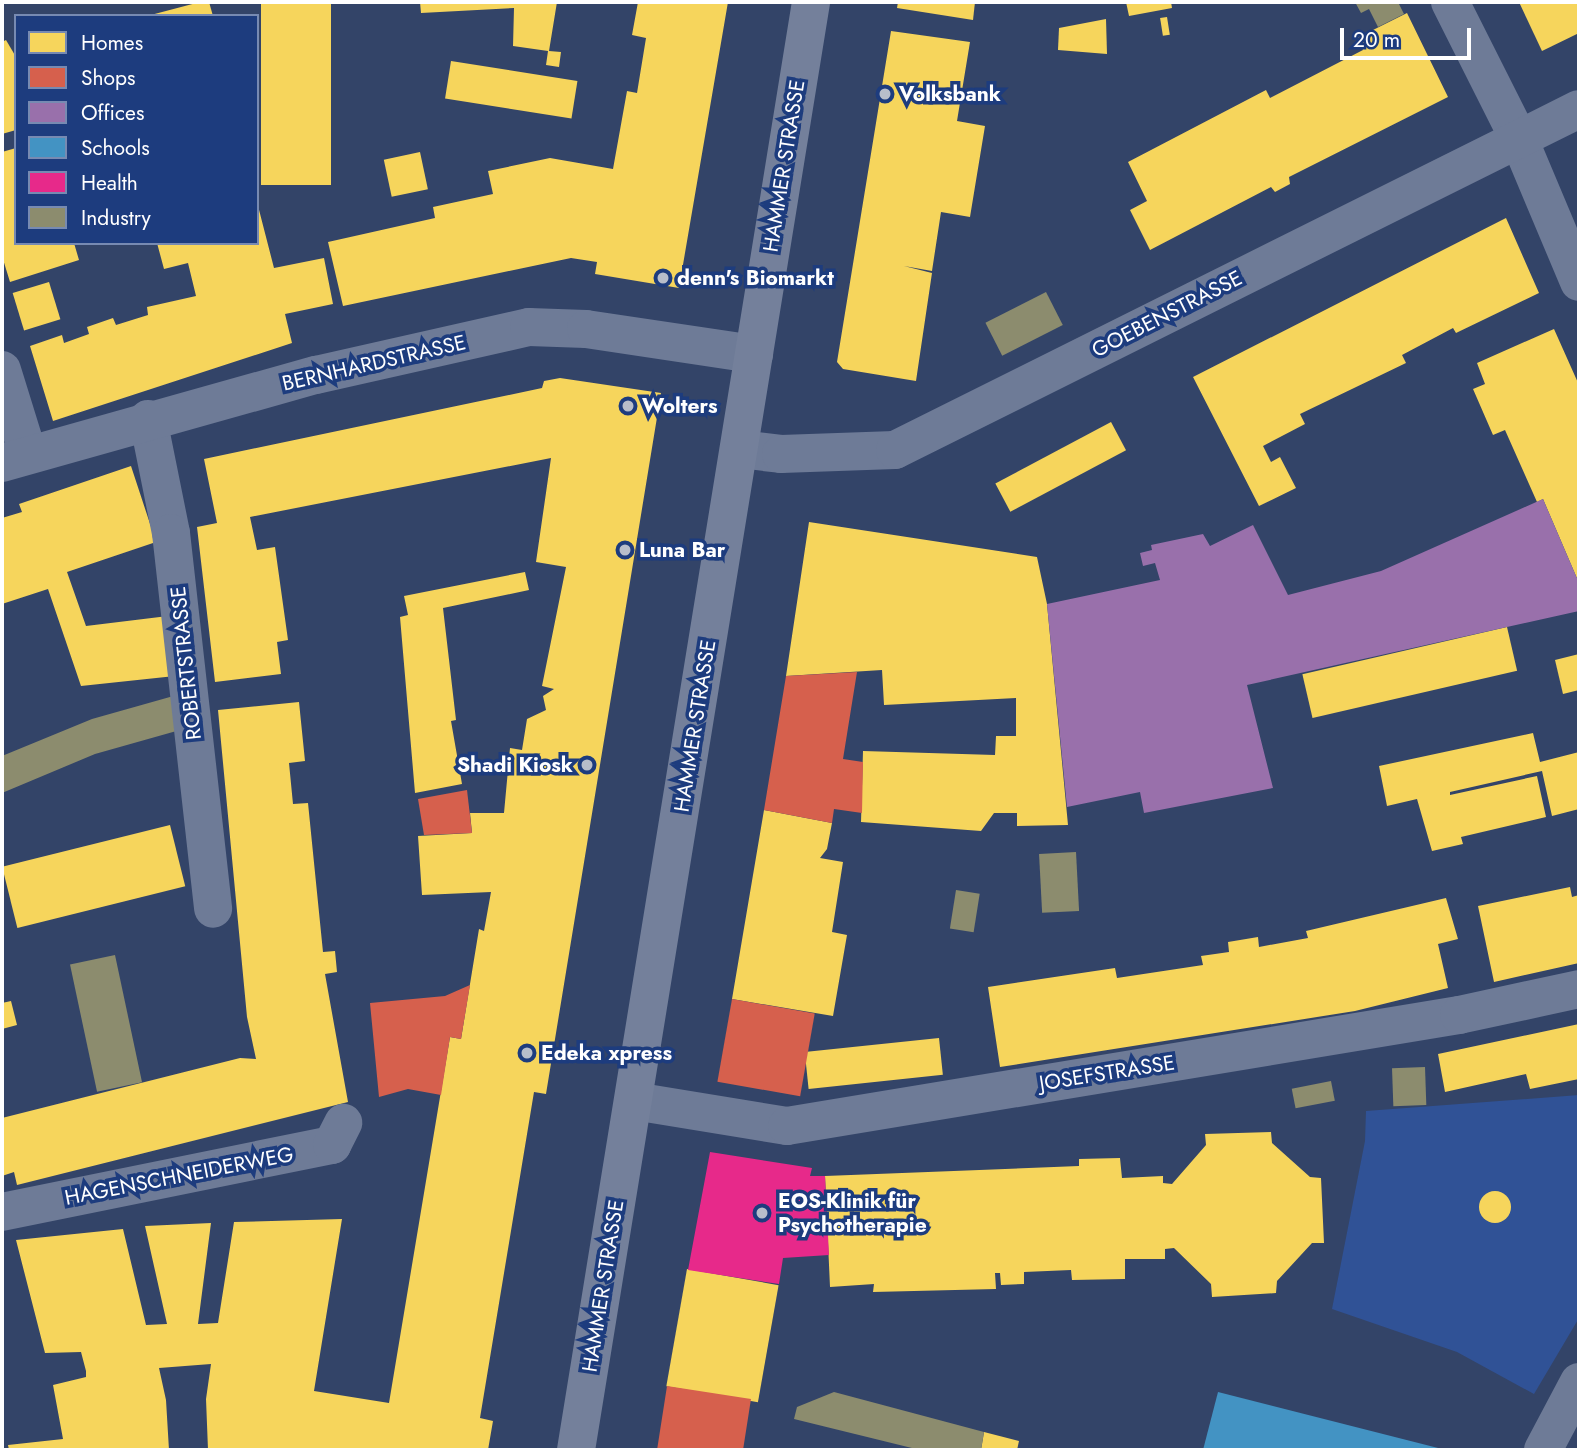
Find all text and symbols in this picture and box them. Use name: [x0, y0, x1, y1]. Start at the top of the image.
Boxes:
legend: [14, 14, 259, 245]
scale bar: [1343, 14, 1474, 58]
text: 20 m: [1353, 25, 1400, 55]
text: Homes: [81, 28, 143, 58]
text: Shops: [81, 63, 135, 93]
street label: HAMMER STRASSE: [758, 78, 810, 254]
place label: Volksbank: [899, 81, 1001, 107]
marker: Volksbank: [877, 86, 893, 102]
text: Offices: [81, 98, 144, 128]
text: Schools: [81, 133, 150, 163]
text: Health: [81, 168, 138, 198]
text: Industry: [81, 203, 151, 233]
place label: denn's Biomarkt: [677, 265, 834, 291]
street label: GOEBENSTRASSE: [1088, 265, 1246, 363]
marker: denn's Biomarkt: [655, 270, 671, 286]
street label: BERNHARDSTRASSE: [280, 330, 468, 396]
place label: Wolters: [642, 393, 718, 419]
marker: Wolters: [620, 398, 636, 414]
place label: Luna Bar: [639, 537, 725, 563]
marker: Luna Bar: [617, 542, 633, 558]
street label: ROBERTSTRASSE: [165, 585, 207, 741]
street label: HAMMER STRASSE: [669, 638, 721, 814]
place label: Shadi Kiosk: [457, 752, 573, 778]
marker: Shadi Kiosk: [579, 757, 595, 773]
place label: Edeka xpress: [541, 1040, 672, 1066]
marker: Edeka xpress: [519, 1045, 535, 1061]
street label: JOSEFSTRASSE: [1038, 1050, 1176, 1096]
street label: HAGENSCHNEIDERWEG: [63, 1141, 295, 1211]
place label: EOS-Klinik für Psychotherapie: [778, 1188, 927, 1238]
street label: HAMMER STRASSE: [577, 1198, 629, 1374]
marker: EOS-Klinik für Psychotherapie: [752, 1203, 772, 1223]

